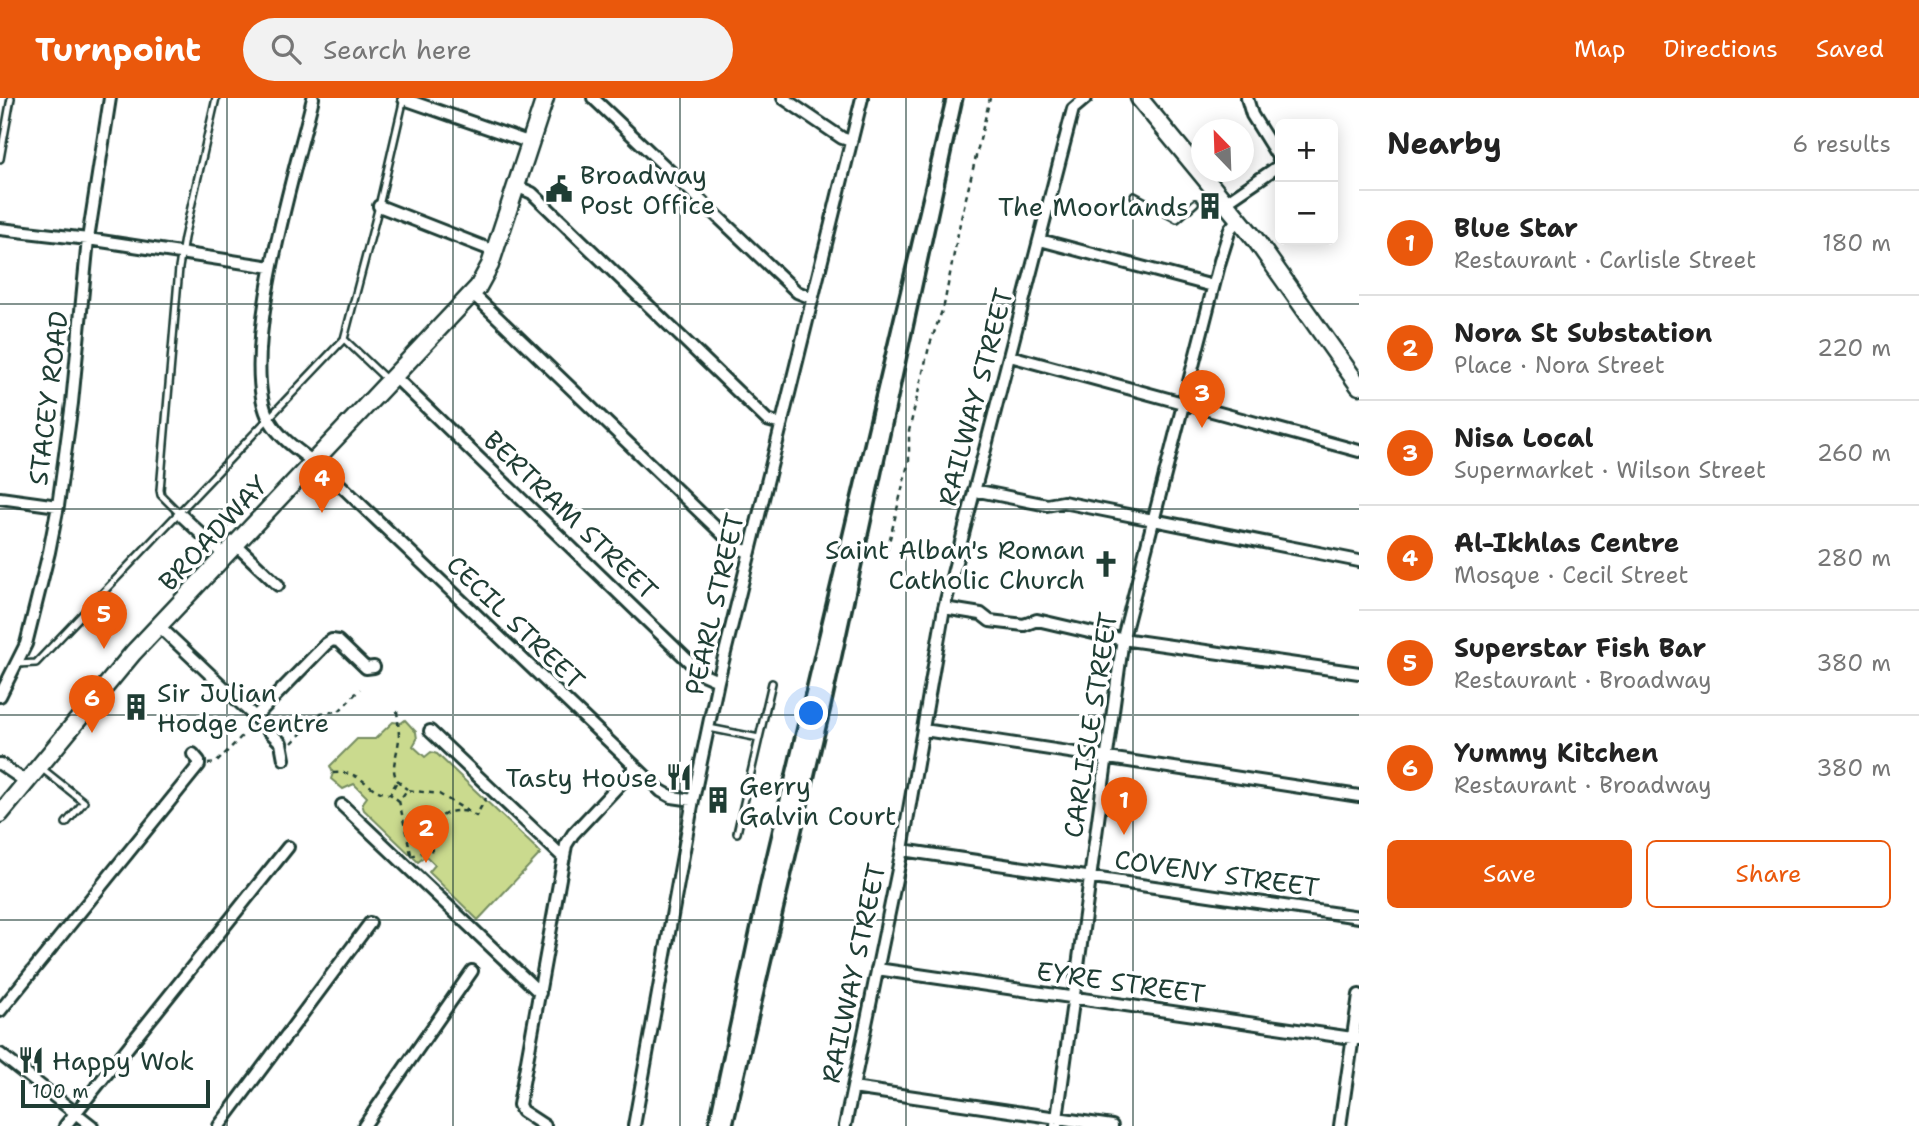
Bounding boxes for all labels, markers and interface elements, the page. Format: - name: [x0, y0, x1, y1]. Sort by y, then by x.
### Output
- search box: [243, 18, 733, 81]
- text: Turnpoint: [35, 27, 201, 72]
- icon: search: [267, 30, 305, 68]
- text: Search here: [323, 32, 472, 67]
- text: Map: [1574, 33, 1625, 65]
- text: Directions: [1663, 33, 1778, 65]
- text: Saved: [1816, 33, 1884, 65]
- north arrow: [1191, 119, 1254, 182]
- map controls: [1275, 119, 1338, 245]
- button: +: [1275, 119, 1338, 182]
- text: Nearby: [1387, 123, 1502, 164]
- text: 6 results: [1792, 129, 1891, 159]
- place label: Broadway Post Office: [580, 157, 716, 222]
- public building icon: Broadway Post Office: [544, 174, 574, 204]
- button: −: [1275, 182, 1338, 245]
- place label: The Moorlands: [998, 189, 1189, 224]
- building icon: The Moorlands: [1195, 191, 1225, 221]
- text: Blue Star: [1454, 210, 1578, 245]
- text: 1: [1405, 228, 1415, 258]
- text: 180 m: [1822, 228, 1891, 258]
- text: Restaurant · Carlisle Street: [1454, 245, 1756, 275]
- street label: RAILWAY STREET: [929, 284, 1021, 510]
- street label: STACEY ROAD: [20, 309, 76, 487]
- text: Nora St Substation: [1454, 315, 1712, 350]
- text: 2: [1402, 333, 1418, 363]
- text: 220 m: [1817, 333, 1891, 363]
- text: Place · Nora Street: [1454, 350, 1665, 380]
- pin: 3: [1179, 370, 1225, 428]
- text: Nisa Local: [1454, 420, 1594, 455]
- street label: BERTRAM STREET: [476, 423, 666, 607]
- text: 3: [1402, 438, 1418, 468]
- text: 260 m: [1817, 438, 1891, 468]
- pin: 4: [299, 455, 345, 513]
- text: Supermarket · Wilson Street: [1454, 455, 1766, 485]
- street label: BROADWAY: [150, 467, 276, 598]
- street label: PEARL STREET: [676, 510, 752, 698]
- text: Al-Ikhlas Centre: [1454, 525, 1679, 560]
- place label: Saint Alban's Roman Catholic Church: [825, 532, 1085, 597]
- text: 4: [1402, 543, 1418, 573]
- text: 280 m: [1816, 543, 1891, 573]
- street label: CECIL STREET: [439, 547, 593, 697]
- church icon: Saint Alban's Roman Catholic Church: [1091, 549, 1121, 579]
- text: Mosque · Cecil Street: [1454, 560, 1688, 590]
- pin: 5: [81, 591, 127, 649]
- street label: CARLISLE STREET: [1055, 610, 1125, 840]
- text: Superstar Fish Bar: [1454, 630, 1706, 665]
- text: 5: [1403, 648, 1417, 678]
- text: 380 m: [1816, 648, 1891, 678]
- text: Restaurant · Broadway: [1454, 665, 1712, 695]
- pin: 6: [69, 675, 115, 733]
- place label: Sir Julian Hodge Centre: [157, 675, 329, 740]
- building icon: Sir Julian Hodge Centre: [121, 692, 151, 722]
- your location: [794, 696, 828, 730]
- text: Yummy Kitchen: [1454, 735, 1658, 770]
- text: 6: [1402, 753, 1418, 783]
- text: 380 m: [1816, 753, 1891, 783]
- place label: Tasty House: [505, 760, 658, 795]
- restaurant icon: Tasty House: [664, 762, 694, 792]
- place label: Gerry Galvin Court: [739, 768, 896, 833]
- text: Restaurant · Broadway: [1454, 770, 1712, 800]
- pin: 1: [1101, 777, 1147, 835]
- building icon: Gerry Galvin Court: [703, 785, 733, 815]
- pin: 2: [403, 805, 449, 863]
- button: Save: [1387, 840, 1632, 908]
- button: Share: [1646, 840, 1891, 908]
- street label: COVENY STREET: [1112, 841, 1322, 905]
- street label: RAILWAY STREET: [813, 860, 893, 1086]
- street label: EYRE STREET: [1034, 953, 1208, 1011]
- place label: Happy Wok: [52, 1043, 194, 1078]
- restaurant icon: Happy Wok: [16, 1045, 46, 1075]
- scale bar: [21, 1077, 210, 1109]
- text: 100 m: [32, 1079, 89, 1104]

